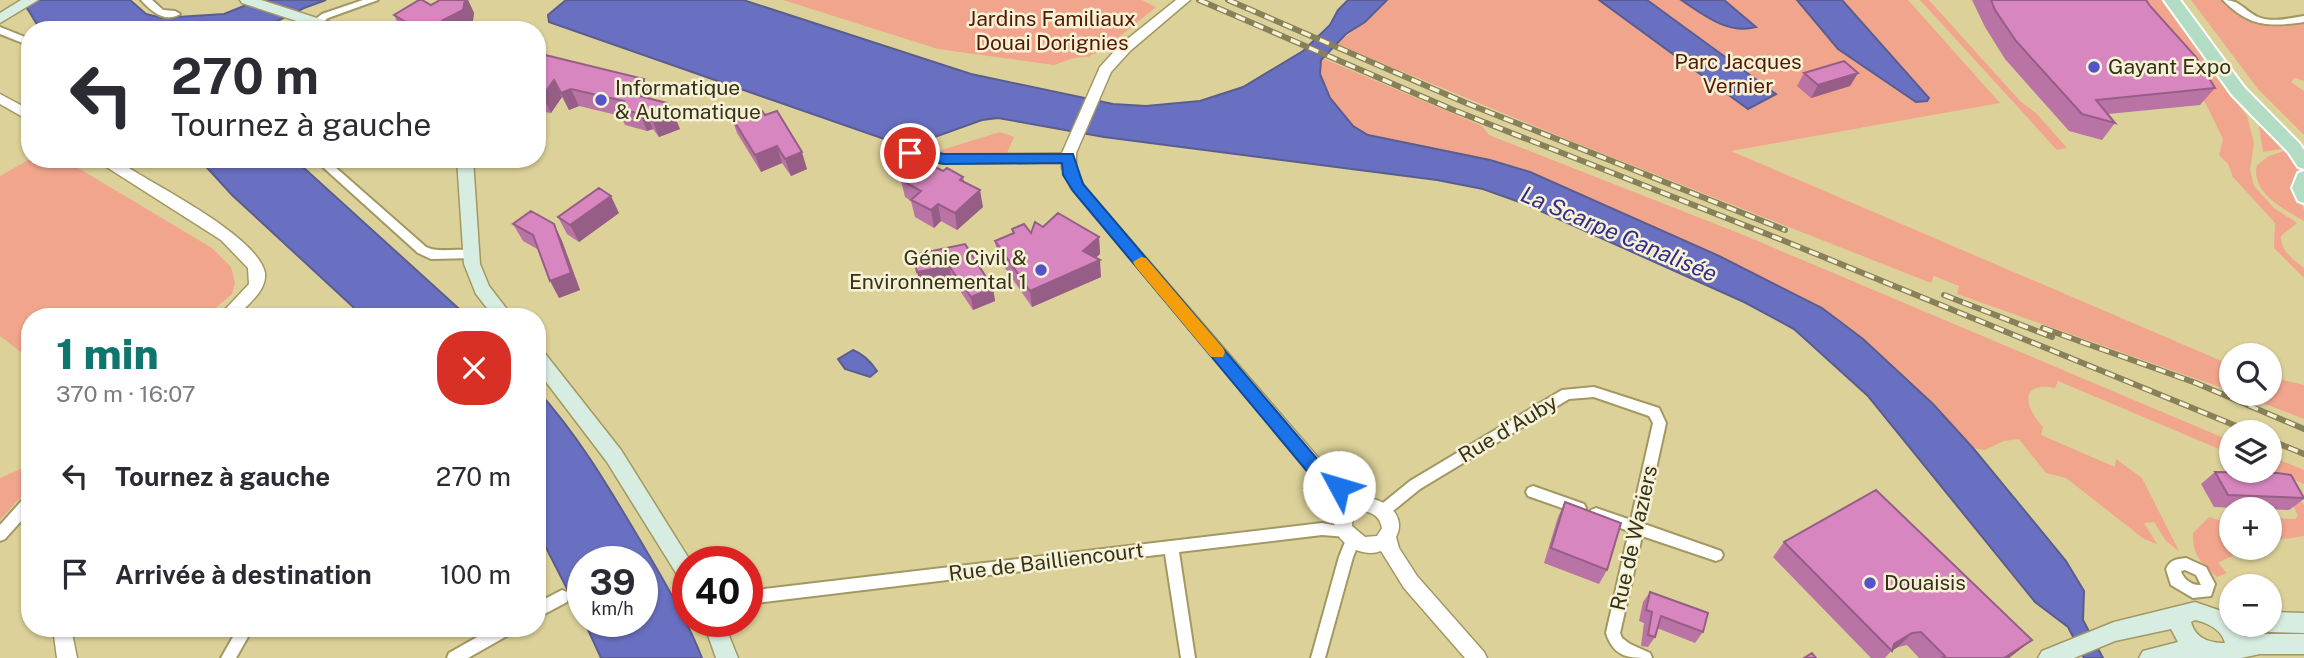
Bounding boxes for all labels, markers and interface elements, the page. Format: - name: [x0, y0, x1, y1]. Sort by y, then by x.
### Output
- park label: Jardins Familiaux Douai Dorignies: [968, 6, 1136, 55]
- text: 270 m: [171, 47, 319, 105]
- icon: left: [56, 49, 147, 140]
- park label: Parc Jacques Vernier: [1674, 49, 1802, 98]
- place label: Gayant Expo: [2108, 54, 2231, 79]
- marker: Gayant Expo: [2086, 59, 2102, 75]
- place label: Informatique & Automatique: [615, 75, 761, 124]
- marker: Informatique & Automatique: [593, 92, 609, 108]
- text: Tournez à gauche: [171, 106, 431, 143]
- pin: [880, 123, 940, 183]
- icon: arrive: [891, 134, 929, 172]
- water label: La Scarpe Canalisée: [1517, 180, 1721, 287]
- place label: Génie Civil & Environnemental 1: [849, 245, 1027, 294]
- marker: Génie Civil & Environnemental 1: [1033, 262, 1049, 278]
- text: 1 min: [56, 329, 159, 378]
- button: close: [437, 331, 511, 405]
- map controls: [2219, 343, 2282, 637]
- button: search: [2219, 343, 2282, 406]
- text: 370 m · 16:07: [56, 380, 196, 407]
- street label: Rue d'Auby: [1454, 389, 1562, 468]
- button: layers: [2219, 420, 2282, 483]
- position arrow: [1302, 450, 1376, 524]
- icon: left: [56, 457, 94, 495]
- text: Tournez à gauche: [115, 461, 330, 492]
- text: 270 m: [436, 461, 511, 492]
- street label: Rue de Waziers: [1605, 463, 1662, 613]
- button: +: [2219, 497, 2282, 560]
- street label: Rue de Bailliencourt: [947, 537, 1145, 586]
- speed limit sign: 40: [672, 546, 763, 637]
- icon: arrive: [56, 555, 94, 593]
- text: Arrivée à destination: [115, 559, 372, 590]
- text: 100 m: [440, 559, 511, 590]
- text: 39: [589, 562, 636, 603]
- place label: Douaisis: [1884, 570, 1966, 595]
- button: −: [2219, 574, 2282, 637]
- marker: Douaisis: [1862, 575, 1878, 591]
- text: km/h: [591, 598, 634, 619]

